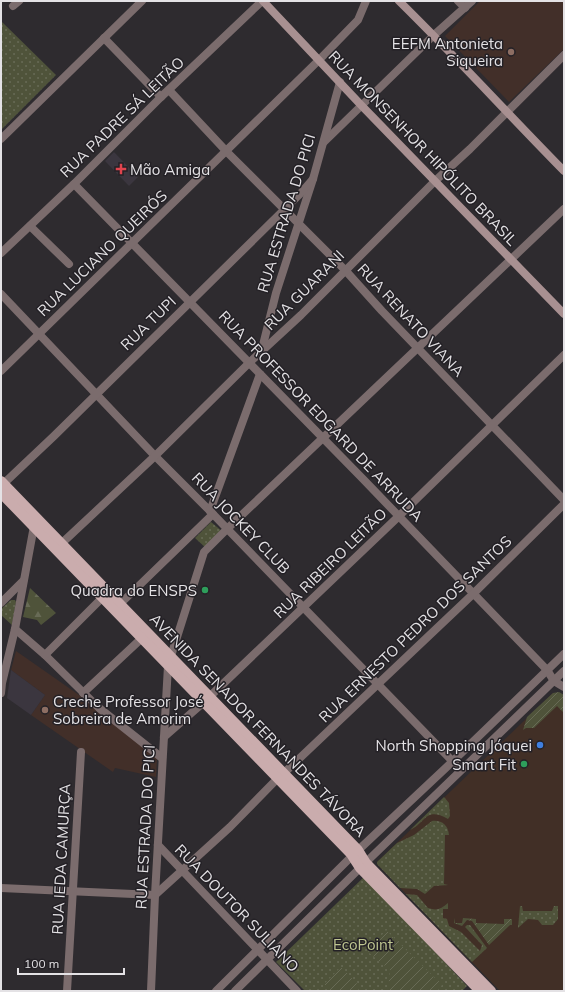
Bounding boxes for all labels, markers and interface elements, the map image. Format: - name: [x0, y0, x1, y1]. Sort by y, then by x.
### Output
- place label: EEFM Antonieta Siqueira: [392, 34, 503, 70]
- street label: RUA MONSENHOR HIPÓLITO BRASIL: [325, 46, 521, 250]
- marker: EEFM Antonieta Siqueira: [506, 47, 516, 57]
- street label: RUA PADRE SÁ LEITÃO: [56, 53, 188, 181]
- street label: RUA ESTRADA DO PICI: [253, 131, 319, 295]
- place label: Mão Amiga: [130, 160, 210, 179]
- marker: Mão Amiga: [115, 163, 127, 175]
- street label: RUA LUCIANO QUEIRÓS: [33, 186, 171, 320]
- street label: RUA GUARANI: [260, 246, 348, 334]
- street label: RUA RENATO VIANA: [354, 259, 468, 381]
- street label: RUA TUPI: [116, 292, 180, 354]
- street label: RUA PROFESSOR EDGARD DE ARRUDA: [215, 307, 427, 525]
- street label: RUA JOCKEY CLUB: [188, 468, 294, 578]
- street label: RUA RIBEIRO LEITÃO: [269, 504, 391, 622]
- street label: RUA ERNESTO PEDRO DOS SANTOS: [315, 532, 515, 726]
- place label: Quadra do ENSPS: [71, 581, 197, 600]
- marker: Quadra do ENSPS: [200, 585, 210, 595]
- street label: AVENIDA SENADOR FERNANDES TÁVORA: [146, 609, 370, 841]
- place label: Creche Professor José Sobreira de Amorim: [53, 692, 203, 728]
- marker: Creche Professor José Sobreira de Amorim: [40, 705, 50, 715]
- place label: North Shopping Jóquei: [376, 736, 532, 755]
- marker: North Shopping Jóquei: [535, 740, 545, 750]
- street label: RUA ESTRADA DO PICI: [131, 744, 159, 910]
- place label: Smart Fit: [452, 755, 516, 774]
- marker: Smart Fit: [519, 759, 529, 769]
- street label: RUA IEDA CAMURÇA: [48, 783, 74, 935]
- street label: RUA DOUTOR SULIANO: [171, 840, 303, 976]
- park label: EcoPoint: [333, 935, 393, 954]
- scale bar: [18, 950, 124, 976]
- text: 100 m: [24, 956, 59, 971]

